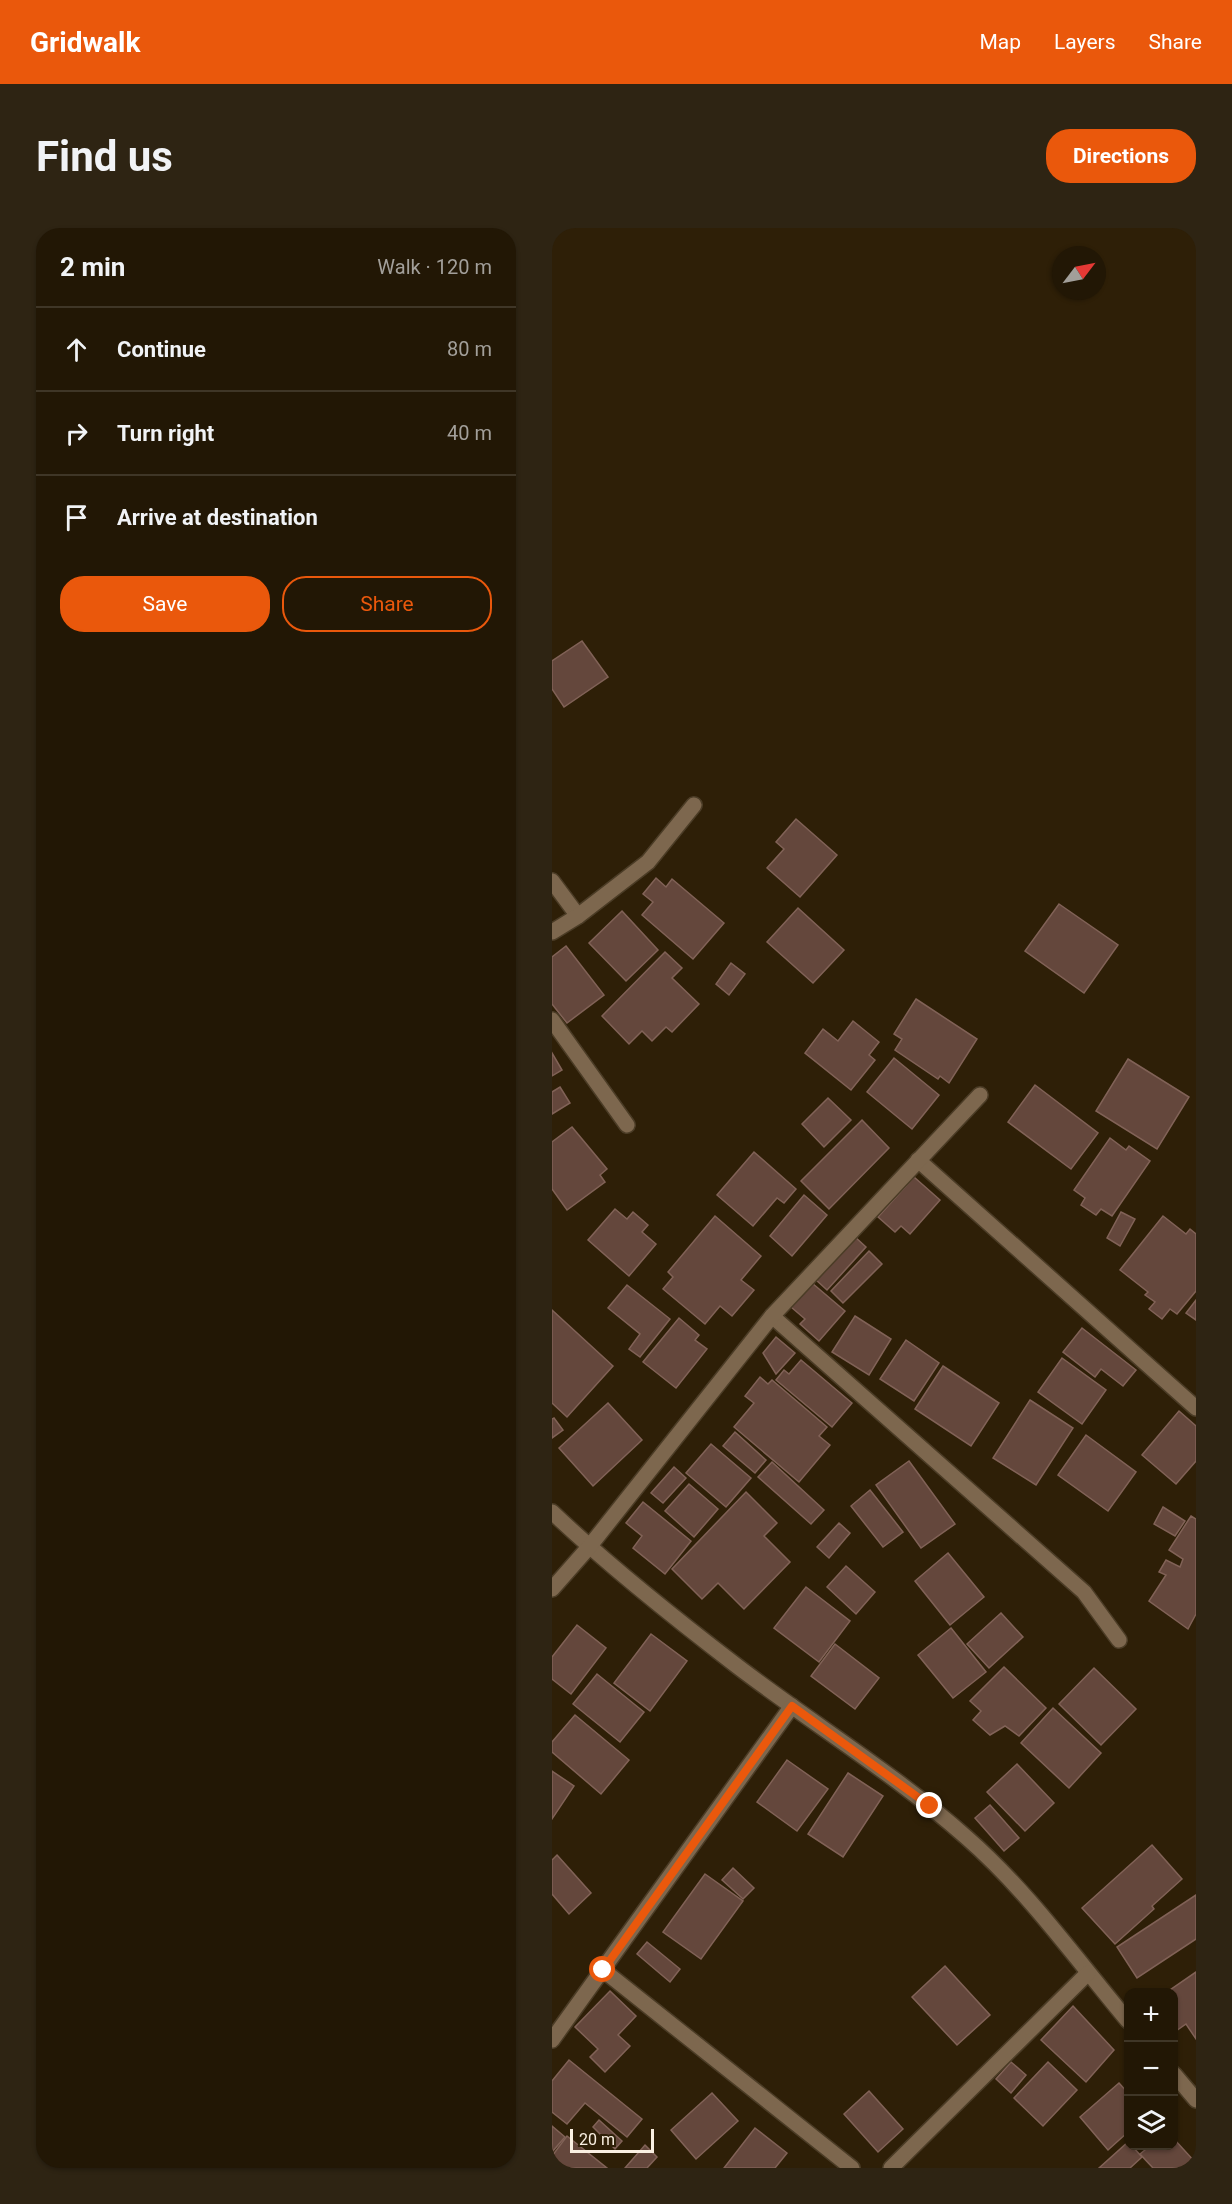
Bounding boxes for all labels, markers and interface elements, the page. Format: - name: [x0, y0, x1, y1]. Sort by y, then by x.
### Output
- text: Gridwalk: [30, 26, 140, 59]
- text: Map: [979, 30, 1021, 54]
- text: Layers: [1054, 30, 1115, 54]
- text: Share: [1148, 30, 1202, 54]
- button: Directions: [1046, 129, 1196, 183]
- text: Find us: [36, 132, 173, 181]
- north arrow: [1052, 246, 1106, 300]
- text: 2 min: [60, 252, 125, 282]
- text: Walk · 120 m: [377, 255, 492, 279]
- icon: ahead: [60, 333, 93, 366]
- text: Continue: [117, 337, 206, 362]
- text: 80 m: [447, 337, 492, 361]
- icon: right: [60, 417, 93, 450]
- text: Turn right: [117, 421, 214, 446]
- text: 40 m: [447, 421, 492, 445]
- icon: arrive: [60, 501, 93, 534]
- text: Arrive at destination: [117, 505, 318, 530]
- button: Save: [60, 576, 270, 632]
- button: Share: [282, 576, 492, 632]
- route end: [916, 1792, 942, 1818]
- route start: [589, 1956, 615, 1982]
- map controls: [1124, 1988, 1178, 2150]
- button: +: [1124, 1988, 1178, 2042]
- button: −: [1124, 2042, 1178, 2096]
- button: layers: [1124, 2096, 1178, 2150]
- scale bar: [570, 2126, 654, 2154]
- text: 20 m: [579, 2130, 615, 2149]

